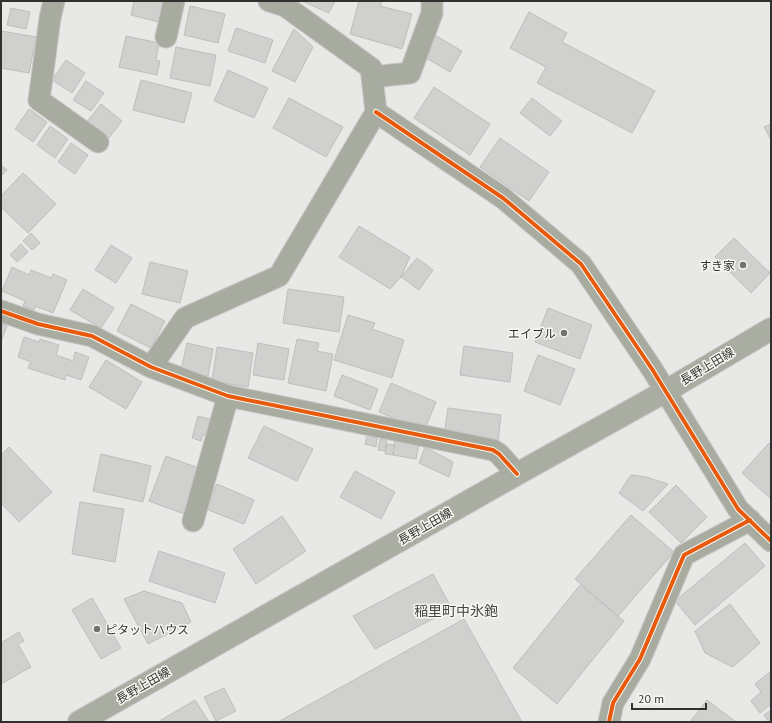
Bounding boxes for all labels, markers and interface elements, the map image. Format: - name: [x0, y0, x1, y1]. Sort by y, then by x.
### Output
- place label: すき家: [699, 258, 735, 273]
- marker: すき家: [738, 260, 748, 270]
- place label: エイブル: [508, 326, 556, 341]
- marker: エイブル: [559, 328, 569, 338]
- street label: 長野上田線: [677, 344, 737, 388]
- street label: 長野上田線: [395, 505, 455, 547]
- district label: 稲里町中氷鉋: [414, 602, 498, 620]
- place label: ピタットハウス: [105, 622, 189, 637]
- marker: ピタットハウス: [92, 624, 102, 634]
- street label: 長野上田線: [113, 664, 173, 706]
- scale bar: [632, 685, 706, 711]
- text: 20 m: [638, 691, 664, 706]

